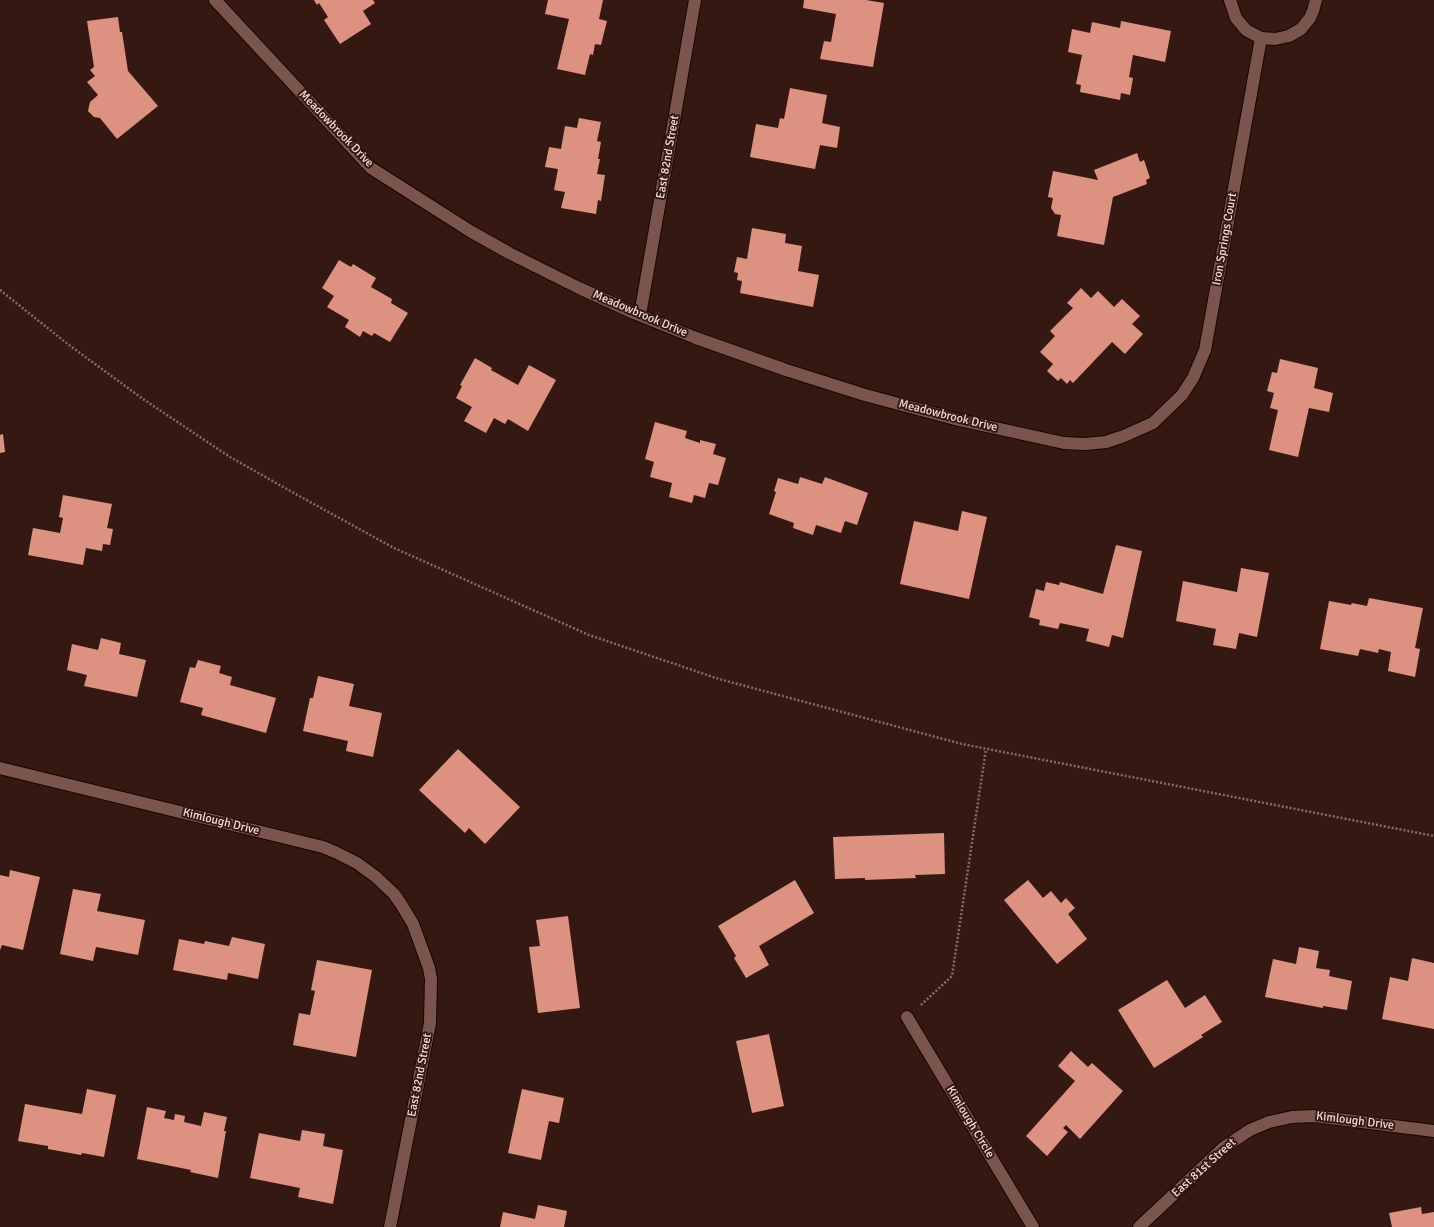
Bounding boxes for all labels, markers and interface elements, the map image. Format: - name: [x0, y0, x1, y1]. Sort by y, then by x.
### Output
- street label: Meadowbrook Drive: [296, 88, 376, 170]
- street label: East 82nd Street: [654, 114, 682, 200]
- street label: Iron Springs Court: [1210, 192, 1240, 286]
- street label: Meadowbrook Drive: [591, 288, 689, 340]
- street label: Meadowbrook Drive: [897, 397, 999, 435]
- street label: Kimlough Drive: [181, 806, 261, 838]
- street label: East 82nd Street: [405, 1032, 435, 1118]
- street label: Kimlough Circle: [943, 1083, 997, 1161]
- street label: Kimlough Drive: [1315, 1109, 1395, 1133]
- street label: East 81st Street: [1169, 1135, 1239, 1201]

